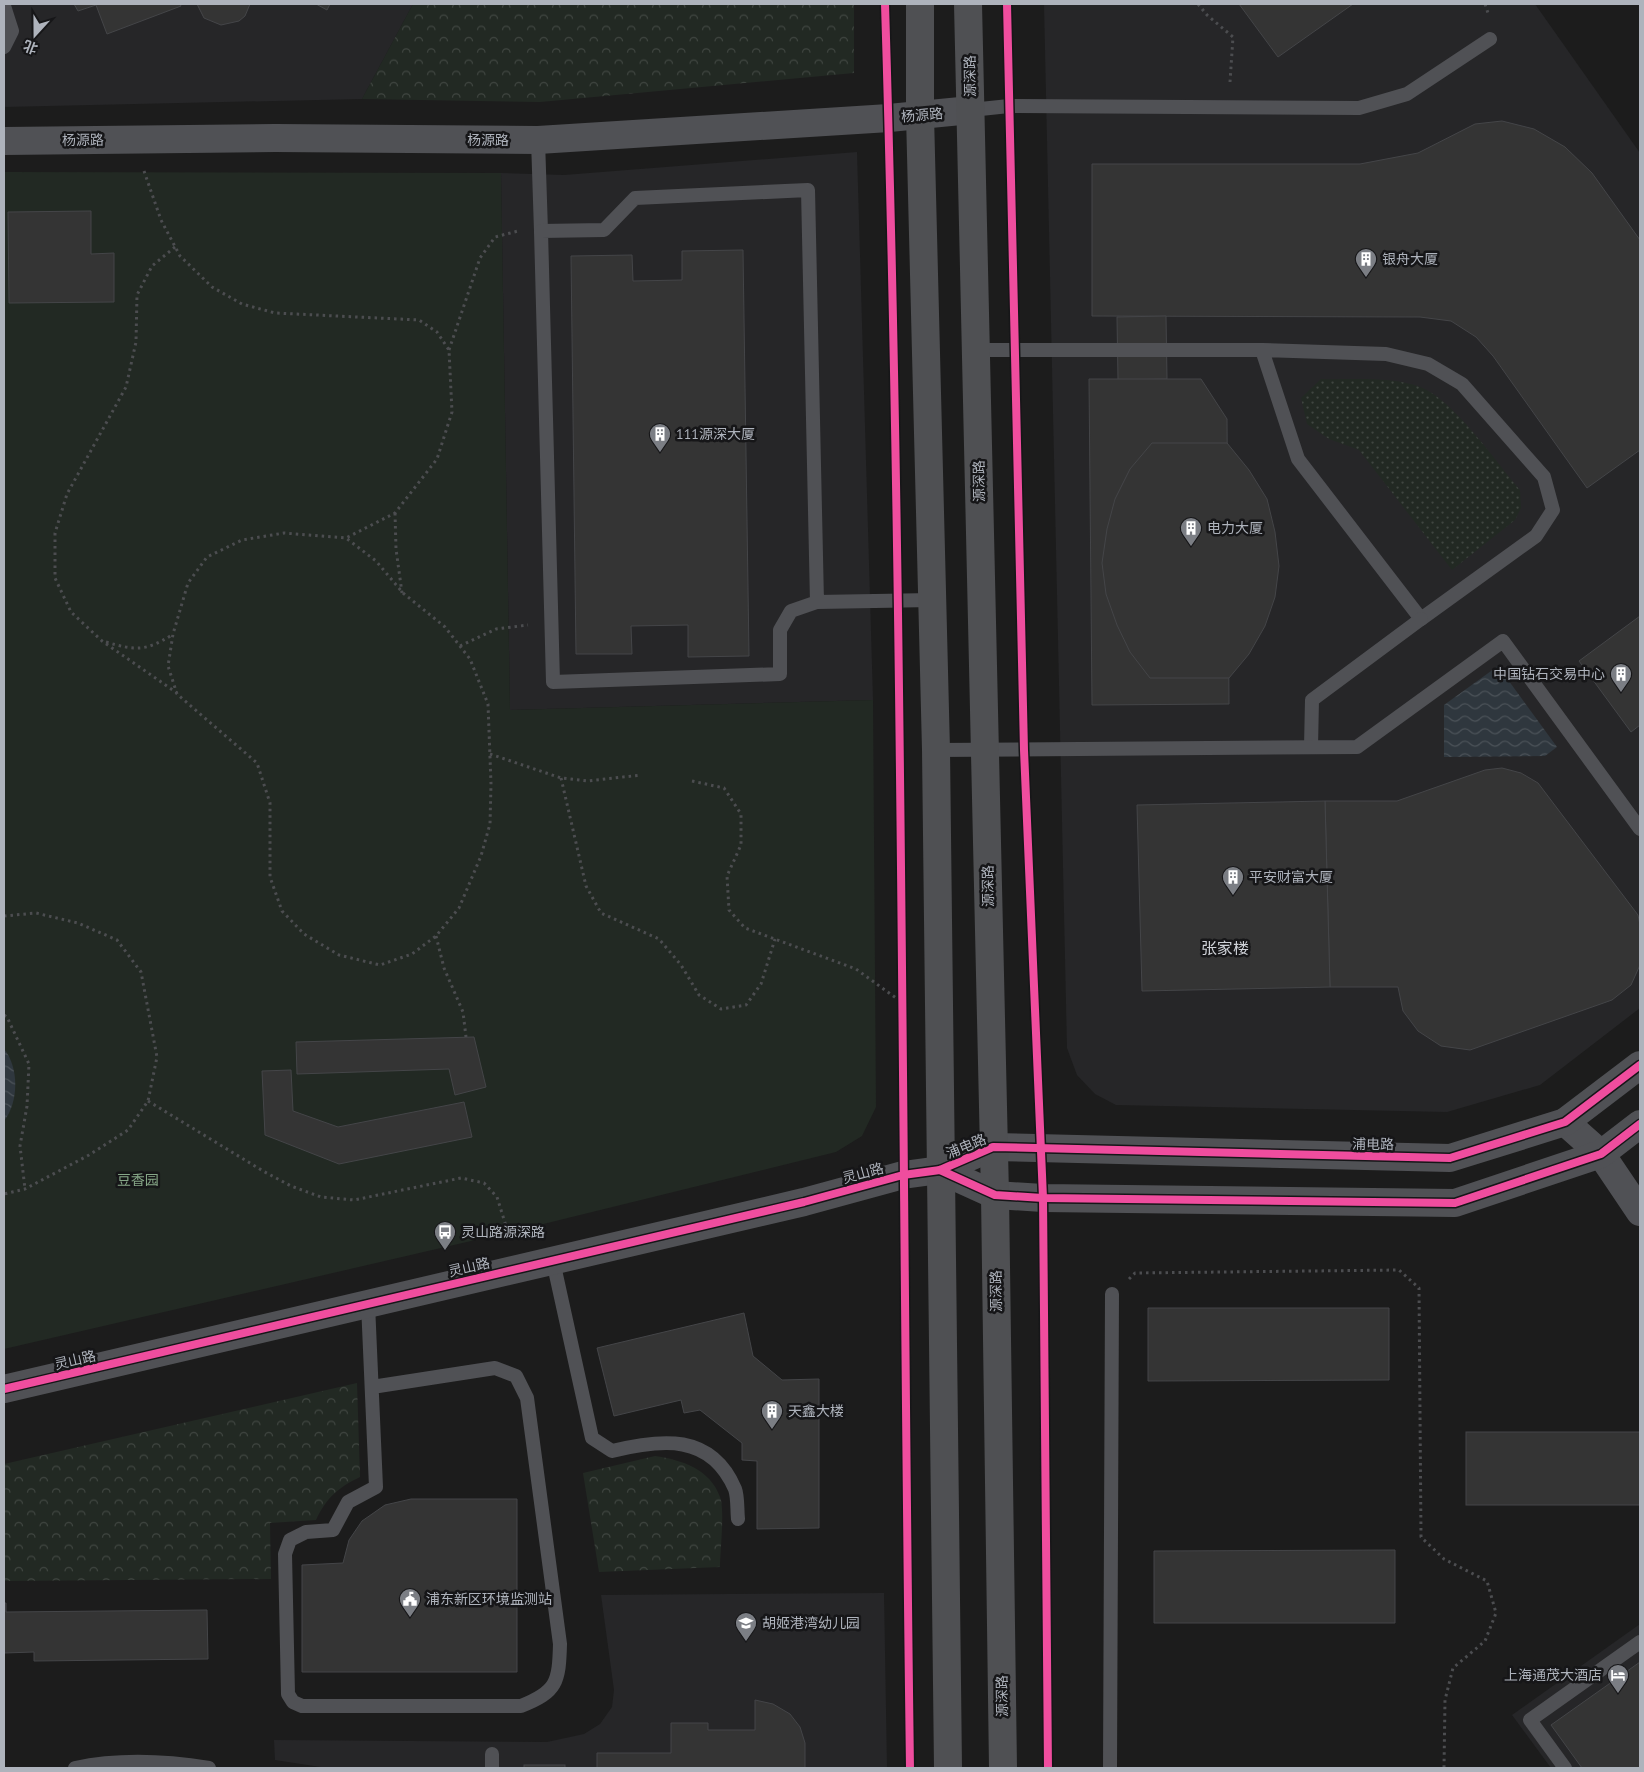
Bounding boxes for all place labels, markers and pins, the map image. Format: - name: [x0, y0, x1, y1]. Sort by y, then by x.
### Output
- building icon: 银舟大厦: [1354, 247, 1378, 278]
- place label: 银舟大厦: [1382, 250, 1438, 268]
- building icon: 111源深大厦: [648, 422, 672, 453]
- place label: 111源深大厦: [676, 425, 755, 443]
- building icon: 电力大厦: [1179, 516, 1203, 547]
- place label: 电力大厦: [1207, 519, 1263, 537]
- building icon: 中国钻石交易中心: [1609, 662, 1633, 693]
- place label: 中国钻石交易中心: [1493, 665, 1605, 683]
- building icon: 平安财富大厦: [1221, 865, 1245, 896]
- place label: 平安财富大厦: [1249, 868, 1333, 886]
- bus stop icon: 灵山路源深路: [433, 1220, 457, 1251]
- place label: 灵山路源深路: [461, 1223, 545, 1241]
- building icon: 天鑫大楼: [760, 1399, 784, 1430]
- place label: 天鑫大楼: [788, 1402, 844, 1420]
- public building icon: 浦东新区环境监测站: [398, 1587, 422, 1618]
- place label: 浦东新区环境监测站: [426, 1590, 552, 1608]
- school or university icon: 胡姬港湾幼儿园: [734, 1611, 758, 1642]
- place label: 胡姬港湾幼儿园: [762, 1614, 860, 1632]
- hotel icon: 上海通茂大酒店: [1606, 1663, 1630, 1694]
- place label: 上海通茂大酒店: [1504, 1666, 1602, 1684]

